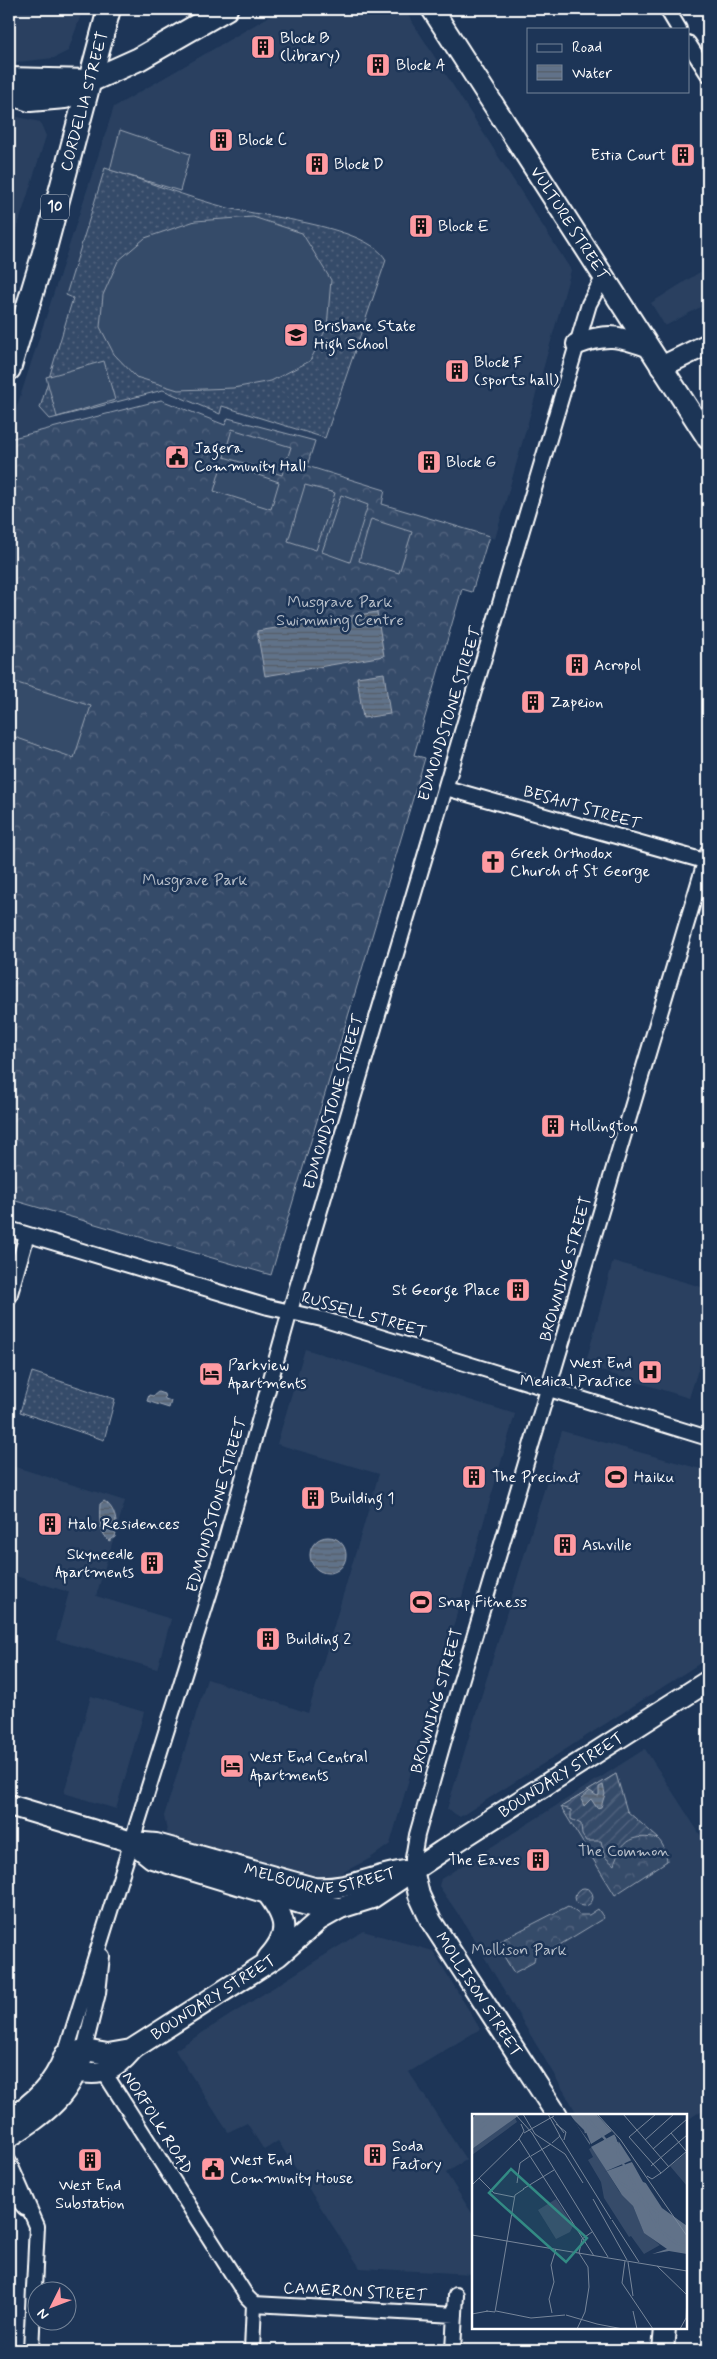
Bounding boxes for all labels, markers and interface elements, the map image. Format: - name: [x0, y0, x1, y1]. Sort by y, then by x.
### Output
- place label: Block B (library): [280, 28, 340, 67]
- legend: [527, 28, 690, 92]
- street label: CORDELIA STREET: [56, 29, 113, 174]
- building icon: Block B (library): [250, 34, 276, 60]
- text: Road: [572, 38, 602, 58]
- building icon: Block A: [365, 52, 391, 78]
- place label: Block A: [396, 55, 446, 76]
- text: Water: [572, 64, 612, 84]
- building icon: Block C: [208, 127, 234, 153]
- place label: Block C: [238, 130, 287, 151]
- building icon: Estia Court: [670, 142, 696, 168]
- place label: Estia Court: [590, 145, 666, 166]
- building icon: Block D: [304, 151, 330, 177]
- place label: Block D: [334, 154, 384, 175]
- street label: VULTURE STREET: [525, 163, 615, 285]
- road number: 10: [41, 194, 69, 220]
- building icon: Block E: [408, 213, 434, 239]
- place label: Block E: [438, 216, 489, 237]
- place label: Brisbane State High School: [314, 316, 416, 356]
- school or university icon: Brisbane State High School: [283, 322, 309, 348]
- place label: Block F (sports hall): [474, 352, 559, 391]
- building icon: Block F (sports hall): [444, 358, 470, 384]
- place label: Jagera Community Hall: [194, 438, 306, 477]
- public building icon: Jagera Community Hall: [164, 444, 190, 470]
- building icon: Block G: [416, 449, 442, 475]
- place label: Block G: [446, 452, 497, 473]
- park label: Musgrave Park Swimming Centre: [276, 592, 404, 632]
- street label: EDMONDSTONE STREET: [413, 623, 487, 804]
- building icon: Acropol: [564, 652, 590, 678]
- place label: Acropol: [594, 655, 641, 676]
- building icon: Zapeion: [520, 689, 546, 715]
- place label: Zapeion: [550, 692, 603, 713]
- street label: BESANT STREET: [521, 781, 644, 835]
- place label: Greek Orthodox Church of St George: [510, 843, 650, 883]
- church icon: Greek Orthodox Church of St George: [480, 849, 506, 875]
- park label: Musgrave Park: [142, 870, 248, 892]
- street label: EDMONDSTONE STREET: [299, 1011, 369, 1192]
- building icon: Hollington: [540, 1113, 566, 1139]
- place label: Hollington: [570, 1116, 638, 1138]
- street label: BROWNING STREET: [535, 1194, 597, 1344]
- building icon: St George Place: [505, 1277, 531, 1303]
- place label: St George Place: [392, 1280, 500, 1302]
- street label: RUSSELL STREET: [299, 1287, 429, 1343]
- place label: West End Medical Practice: [520, 1353, 632, 1392]
- place label: Parkview Apartments: [228, 1355, 307, 1395]
- hospital icon: West End Medical Practice: [637, 1359, 663, 1385]
- hotel icon: Parkview Apartments: [198, 1361, 224, 1387]
- street label: EDMONDSTONE STREET: [182, 1414, 252, 1595]
- building icon: The Precinct: [461, 1464, 487, 1490]
- sports icon: Haiku: [603, 1464, 629, 1490]
- place label: The Precinct: [492, 1467, 581, 1488]
- place label: Haiku: [634, 1467, 674, 1488]
- building icon: Building 1: [300, 1485, 326, 1511]
- place label: Building 1: [330, 1488, 395, 1510]
- building icon: Halo Residences: [37, 1511, 63, 1537]
- place label: Halo Residences: [68, 1514, 180, 1535]
- building icon: Ashville: [552, 1532, 578, 1558]
- place label: Ashville: [582, 1535, 632, 1556]
- place label: Skyneedle Apartments: [55, 1544, 134, 1584]
- building icon: Skyneedle Apartments: [139, 1550, 165, 1576]
- sports icon: Snap Fitness: [408, 1589, 434, 1615]
- place label: Snap Fitness: [438, 1592, 527, 1613]
- building icon: Building 2: [255, 1626, 281, 1652]
- street label: BROWNING STREET: [406, 1626, 468, 1776]
- place label: Building 2: [286, 1629, 351, 1651]
- street label: BOUNDARY STREET: [495, 1727, 627, 1823]
- place label: West End Central Apartments: [250, 1747, 368, 1787]
- hotel icon: West End Central Apartments: [219, 1753, 245, 1779]
- park label: The Common: [578, 1841, 670, 1862]
- building icon: The Eaves: [525, 1847, 551, 1873]
- place label: The Eaves: [448, 1850, 520, 1871]
- street label: MELBOURNE STREET: [242, 1859, 398, 1899]
- street label: MOLLISON STREET: [431, 1928, 527, 2061]
- park label: Mollison Park: [471, 1940, 567, 1961]
- street label: BOUNDARY STREET: [147, 1950, 280, 2045]
- street label: NORFOLK ROAD: [117, 2068, 197, 2178]
- inset map: [472, 2114, 687, 2329]
- place label: Soda Factory: [392, 2136, 442, 2175]
- building icon: Soda Factory: [362, 2142, 388, 2168]
- building icon: West End Substation: [77, 2147, 103, 2173]
- place label: West End Community House: [230, 2150, 354, 2189]
- public building icon: West End Community House: [200, 2156, 226, 2182]
- place label: West End Substation: [55, 2175, 125, 2214]
- street label: CAMERON STREET: [283, 2278, 428, 2306]
- north arrow: [28, 2282, 78, 2332]
- text: N: [33, 2305, 53, 2324]

